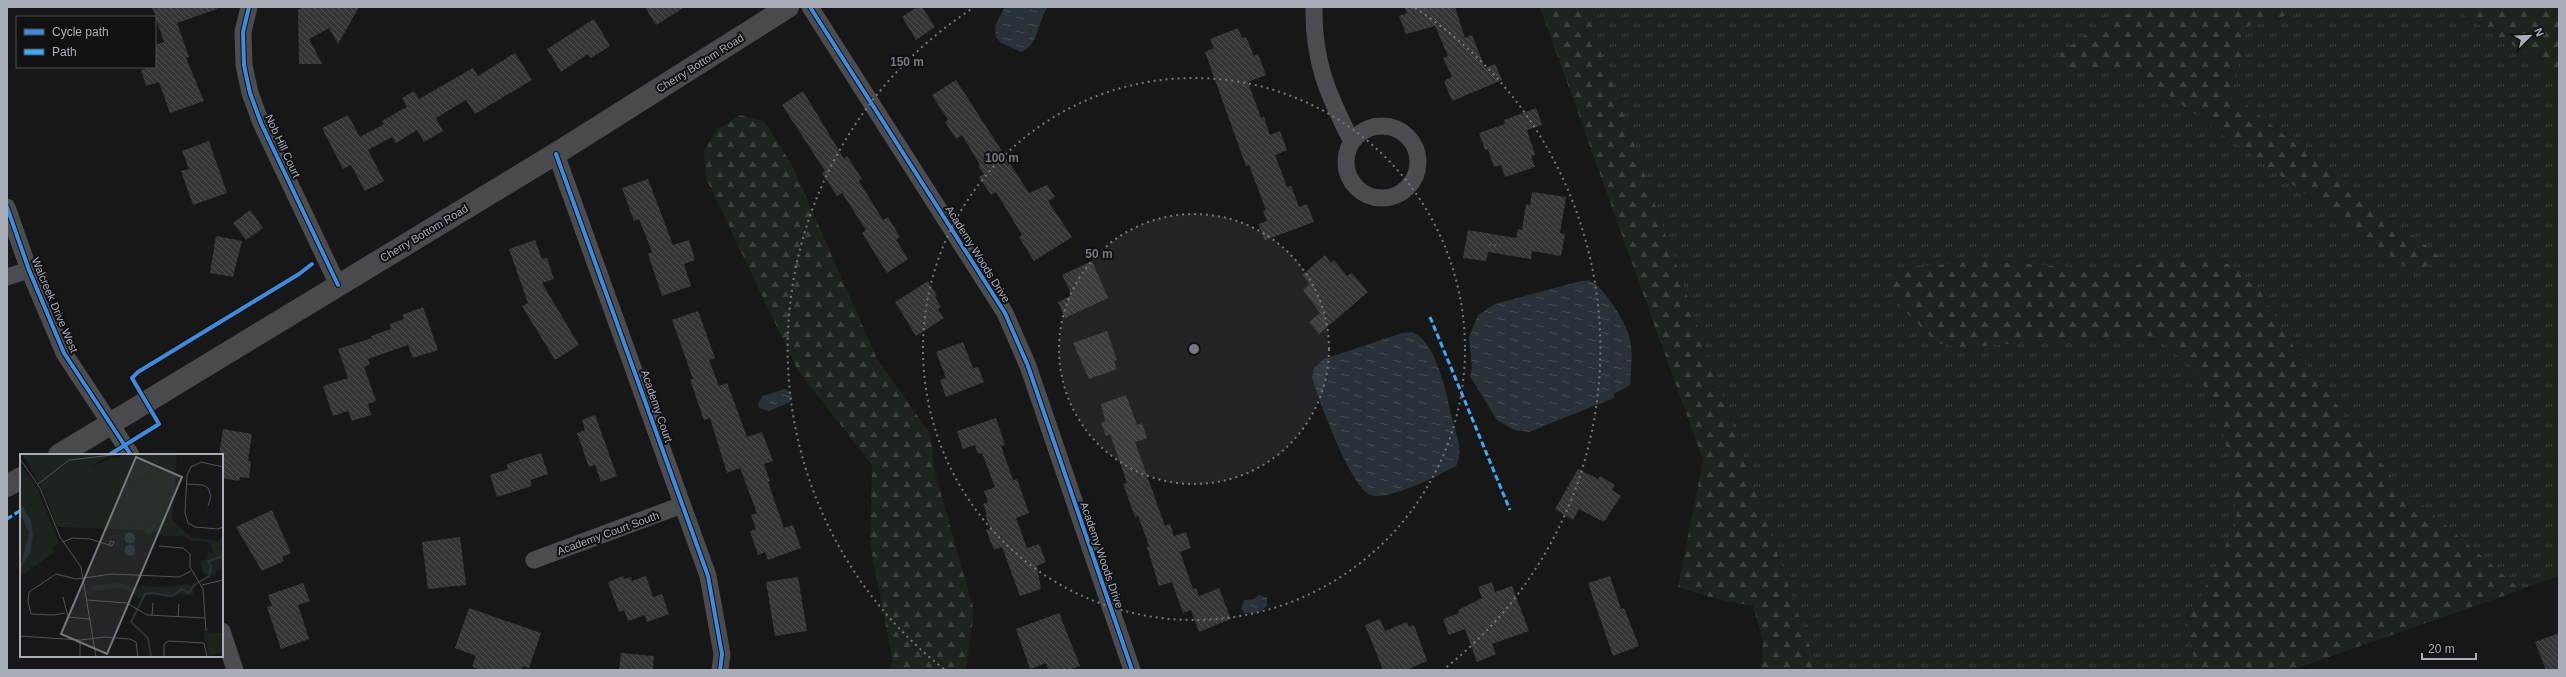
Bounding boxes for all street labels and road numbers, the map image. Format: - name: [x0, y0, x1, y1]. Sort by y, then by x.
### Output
- street label: Cherry Bottom Road: [654, 31, 746, 95]
- street label: Nob Hill Court: [263, 112, 303, 180]
- street label: Cherry Bottom Road: [378, 202, 470, 264]
- street label: Academy Woods Drive: [943, 203, 1013, 305]
- street label: Walcreek Drive West: [30, 256, 80, 354]
- street label: Academy Court: [639, 368, 675, 444]
- street label: Academy Woods Drive: [1078, 500, 1126, 610]
- street label: Academy Court South: [555, 509, 661, 557]

